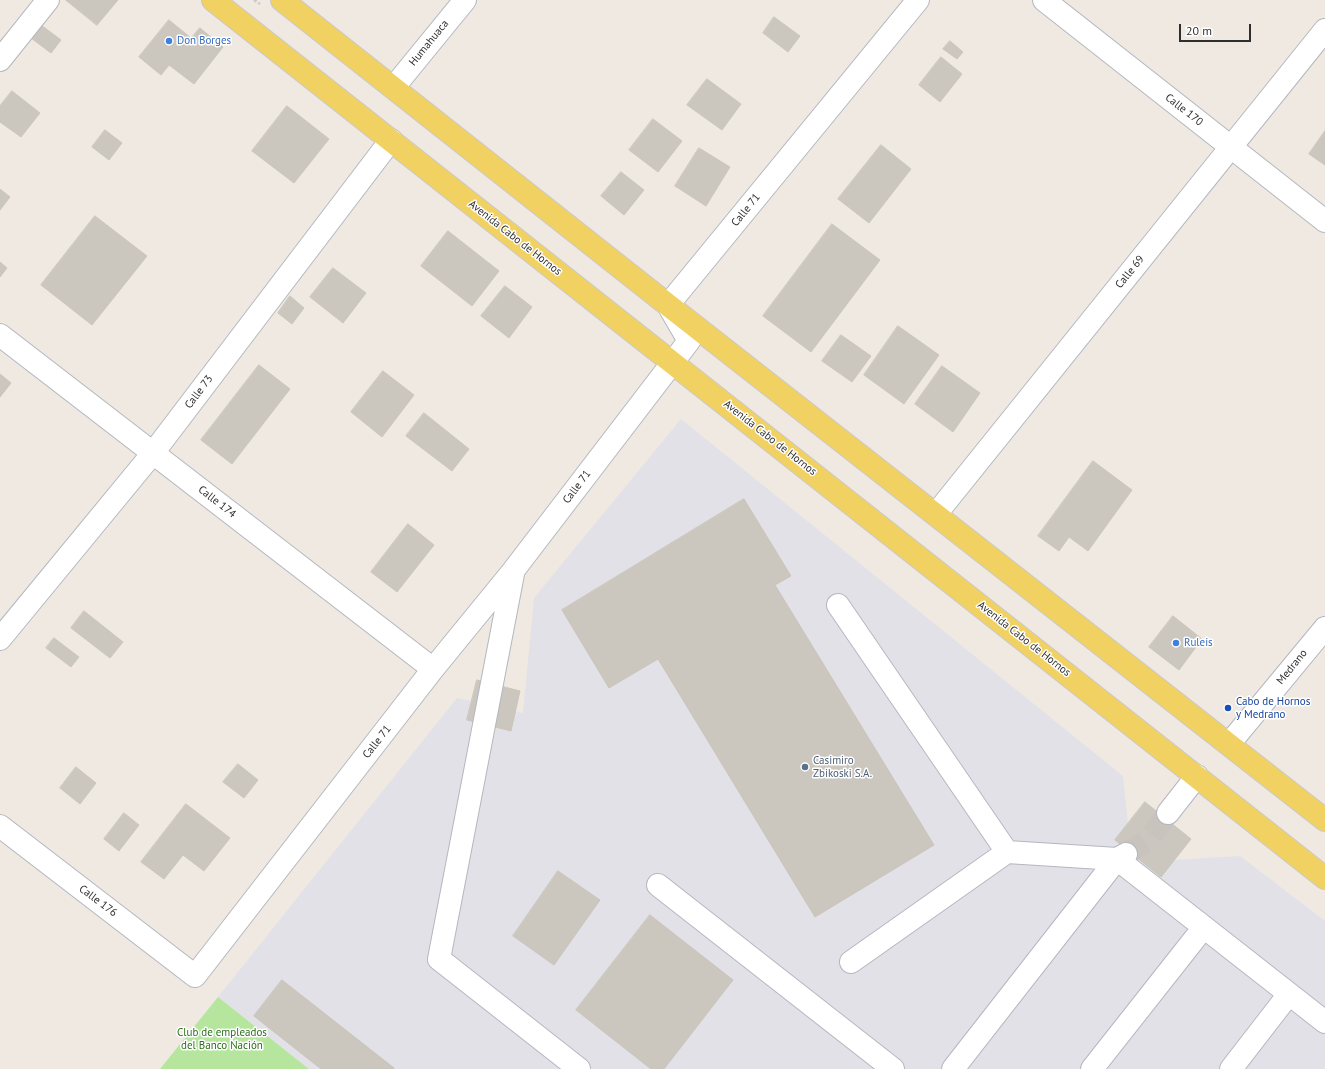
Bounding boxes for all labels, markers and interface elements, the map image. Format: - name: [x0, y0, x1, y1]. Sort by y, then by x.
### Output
- scale bar: [1181, 16, 1253, 42]
- street label: Humahuaca: [406, 17, 452, 69]
- text: 20 m: [1186, 23, 1212, 38]
- place label: Don Borges: [177, 34, 231, 48]
- marker: Don Borges: [164, 36, 174, 46]
- street label: Calle 170: [1162, 91, 1206, 129]
- street label: Calle 71: [729, 191, 763, 229]
- street label: Avenida Cabo de Hornos: [466, 198, 564, 278]
- street label: Calle 69: [1113, 253, 1147, 291]
- street label: Calle 73: [182, 373, 216, 411]
- street label: Avenida Cabo de Hornos: [721, 398, 819, 478]
- street label: Calle 71: [560, 468, 594, 506]
- street label: Calle 174: [195, 483, 239, 521]
- street label: Avenida Cabo de Hornos: [975, 599, 1073, 679]
- place label: Ruleis: [1184, 636, 1213, 650]
- marker: Ruleis: [1171, 638, 1181, 648]
- street label: Medrano: [1274, 647, 1310, 687]
- place label: Cabo de Hornos y Medrano: [1236, 695, 1310, 721]
- marker: Cabo de Hornos y Medrano: [1223, 703, 1233, 713]
- street label: Calle 71: [360, 723, 394, 761]
- place label: Casimiro Zbikoski S.A.: [813, 754, 872, 780]
- marker: Casimiro Zbikoski S.A.: [800, 762, 810, 772]
- street label: Calle 176: [76, 882, 120, 920]
- park label: Club de empleados del Banco Nación: [177, 1026, 267, 1052]

